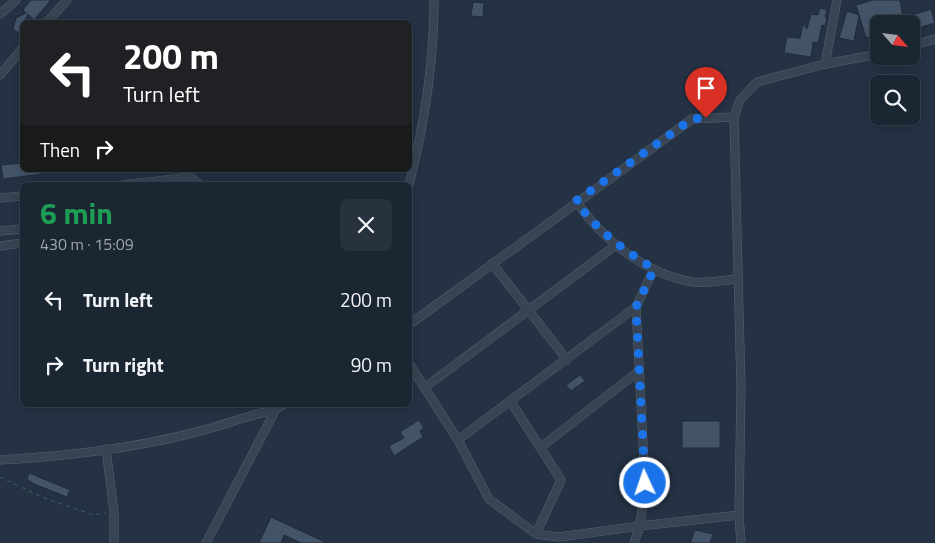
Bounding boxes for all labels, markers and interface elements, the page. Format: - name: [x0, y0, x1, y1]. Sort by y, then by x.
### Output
- north arrow: [870, 15, 920, 65]
- map controls: [870, 15, 920, 125]
- text: 200 m: [123, 29, 219, 83]
- icon: left: [40, 40, 105, 105]
- pin: [685, 67, 727, 118]
- icon: arrive: [692, 74, 720, 102]
- button: search: [870, 75, 920, 125]
- text: Turn left: [123, 77, 200, 111]
- text: Then: [40, 135, 80, 164]
- icon: right: [90, 135, 118, 163]
- text: 6 min: [40, 190, 113, 236]
- button: close: [340, 199, 392, 251]
- text: 430 m · 15:09: [40, 232, 134, 256]
- text: Turn left: [83, 285, 153, 314]
- text: 200 m: [340, 285, 392, 314]
- icon: left: [40, 286, 68, 314]
- text: Turn right: [83, 350, 164, 379]
- text: 90 m: [351, 350, 392, 379]
- icon: right: [40, 351, 68, 379]
- position arrow: [618, 456, 670, 508]

